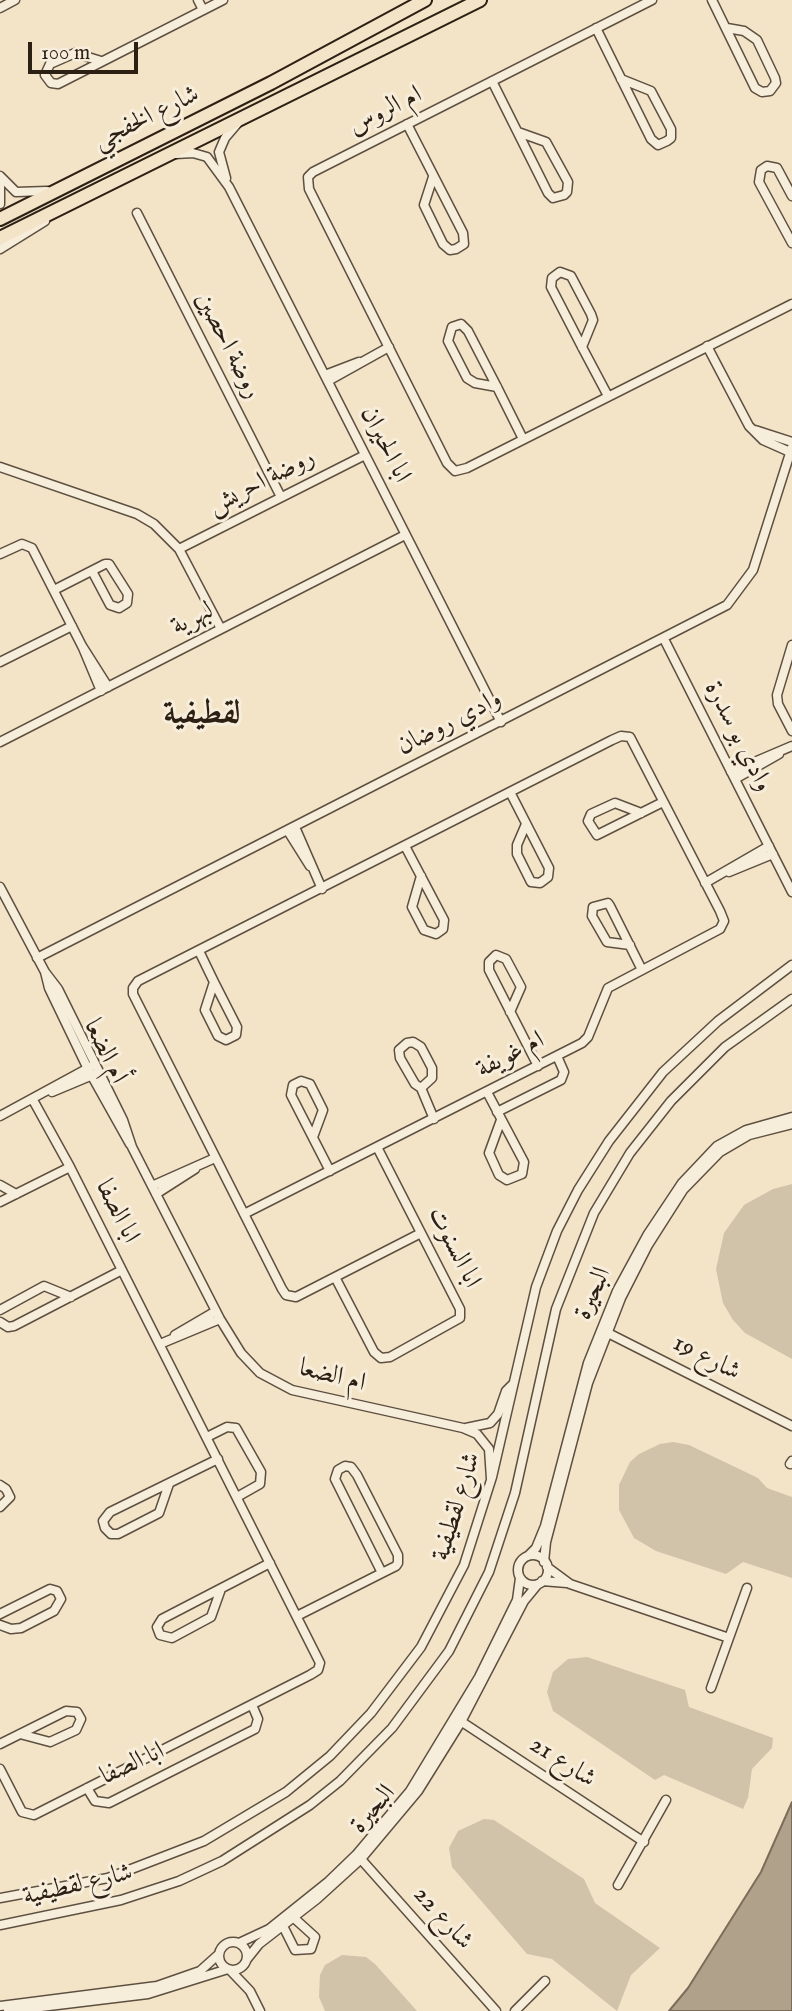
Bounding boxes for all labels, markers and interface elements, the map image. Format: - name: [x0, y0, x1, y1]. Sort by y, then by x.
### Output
- scale bar: [32, 28, 142, 72]
- text: 100 m: [41, 40, 90, 67]
- street label: شارع الخفجي: [89, 80, 205, 158]
- street label: ام الروس: [344, 80, 428, 144]
- street label: روضة احصين: [187, 287, 267, 405]
- street label: ابا الحيران: [352, 402, 416, 488]
- street label: روضة احريش: [203, 443, 321, 523]
- street label: لبهرية: [167, 596, 219, 644]
- street label: وادي بو سدرة: [696, 677, 778, 797]
- street label: وادي روضان: [393, 684, 507, 764]
- district label: لقطيفية: [163, 696, 241, 736]
- street label: أم الضعا: [75, 1015, 133, 1089]
- street label: ام غويفة: [472, 1026, 550, 1086]
- street label: ابا الصفا: [87, 1175, 145, 1249]
- street label: ابا السنوت: [419, 1202, 487, 1294]
- street label: البحيرة: [569, 1263, 619, 1325]
- street label: شارع 19: [667, 1329, 745, 1389]
- street label: ام الضعا: [295, 1354, 369, 1400]
- street label: شارع لقطيفية: [427, 1449, 489, 1565]
- street label: شارع 21: [523, 1730, 601, 1796]
- street label: ابا الصفا: [96, 1737, 170, 1793]
- street label: البحيرة: [345, 1779, 403, 1841]
- street label: شارع لقطيفية: [20, 1858, 136, 1914]
- street label: شارع 22: [405, 1881, 479, 1957]

